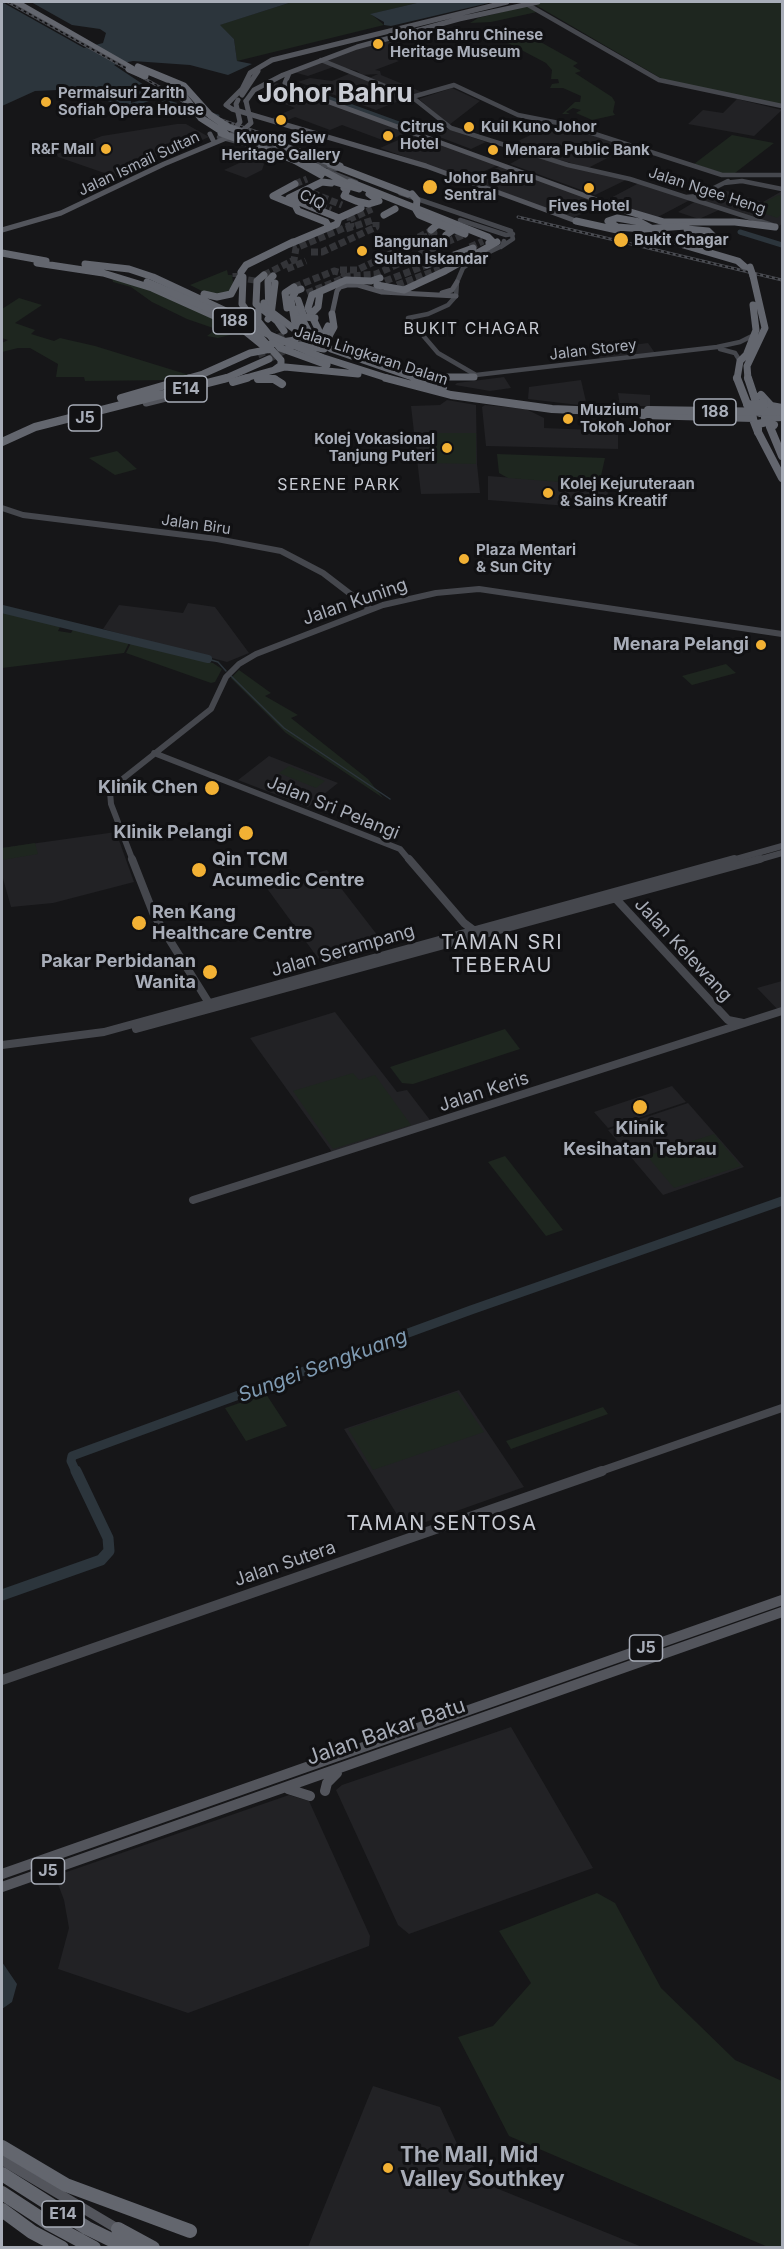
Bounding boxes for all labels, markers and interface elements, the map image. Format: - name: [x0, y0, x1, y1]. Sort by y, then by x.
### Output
- place label: Johor Bahru Chinese Heritage Museum: [390, 26, 543, 61]
- marker: Johor Bahru Chinese Heritage Museum: [371, 37, 385, 51]
- district label: Johor Bahru: [257, 78, 413, 110]
- place label: Permaisuri Zarith Sofiah Opera House: [58, 84, 204, 119]
- marker: Permaisuri Zarith Sofiah Opera House: [39, 95, 53, 109]
- marker: Kwong Siew Heritage Gallery: [274, 113, 288, 127]
- place label: Citrus Hotel: [400, 118, 445, 153]
- place label: Kuil Kuno Johor: [481, 118, 597, 136]
- marker: Kuil Kuno Johor: [462, 120, 476, 134]
- street label: Jalan Ismail Sultan: [76, 128, 202, 200]
- place label: Kwong Siew Heritage Gallery: [221, 129, 341, 164]
- marker: Citrus Hotel: [381, 129, 395, 143]
- place label: R&F Mall: [31, 140, 94, 158]
- place label: Menara Public Bank: [505, 141, 650, 159]
- marker: R&F Mall: [99, 142, 113, 156]
- marker: Menara Public Bank: [486, 143, 500, 157]
- street label: Jalan Ngee Heng: [646, 164, 768, 218]
- place label: Johor Bahru Sentral: [444, 169, 534, 204]
- marker: Johor Bahru Sentral: [421, 178, 439, 196]
- marker: Fives Hotel: [582, 181, 596, 195]
- street label: CIQ: [296, 186, 328, 214]
- place label: Fives Hotel: [548, 197, 630, 215]
- marker: Bukit Chagar: [612, 231, 630, 249]
- place label: Bukit Chagar: [634, 231, 729, 249]
- place label: Bangunan Sultan Iskandar: [374, 233, 488, 268]
- marker: Bangunan Sultan Iskandar: [355, 244, 369, 258]
- road number: 188: [213, 308, 255, 334]
- district label: BUKIT CHAGAR: [403, 319, 541, 339]
- street label: Jalan Lingkaran Dalam: [292, 323, 450, 389]
- street label: Jalan Storey: [548, 336, 638, 364]
- road number: E14: [165, 376, 207, 402]
- road number: 188: [694, 399, 736, 425]
- place label: Muzium Tokoh Johor: [580, 401, 671, 436]
- road number: J5: [68, 405, 101, 431]
- marker: Muzium Tokoh Johor: [561, 412, 575, 426]
- place label: Kolej Vokasional Tanjung Puteri: [314, 430, 435, 465]
- marker: Kolej Vokasional Tanjung Puteri: [440, 441, 454, 455]
- district label: SERENE PARK: [277, 475, 401, 495]
- place label: Kolej Kejuruteraan & Sains Kreatif: [560, 475, 695, 510]
- marker: Kolej Kejuruteraan & Sains Kreatif: [541, 486, 555, 500]
- street label: Jalan Biru: [160, 511, 232, 539]
- place label: Plaza Mentari & Sun City: [476, 541, 576, 576]
- marker: Plaza Mentari & Sun City: [457, 552, 471, 566]
- street label: Jalan Kuning: [300, 574, 410, 630]
- place label: Menara Pelangi: [613, 634, 749, 656]
- marker: Menara Pelangi: [754, 638, 768, 652]
- street label: Jalan Sri Pelangi: [264, 772, 402, 844]
- place label: Klinik Chen: [98, 777, 198, 799]
- marker: Klinik Chen: [203, 779, 221, 797]
- place label: Klinik Pelangi: [113, 822, 232, 844]
- marker: Klinik Pelangi: [237, 824, 255, 842]
- place label: Qin TCM Acumedic Centre: [212, 849, 364, 892]
- marker: Qin TCM Acumedic Centre: [190, 861, 208, 879]
- street label: Jalan Kelewang: [630, 894, 736, 1006]
- place label: Ren Kang Healthcare Centre: [152, 902, 312, 944]
- marker: Ren Kang Healthcare Centre: [130, 914, 148, 932]
- street label: Jalan Serampang: [269, 920, 417, 982]
- district label: TAMAN SRI TEBERAU: [441, 931, 563, 978]
- place label: Pakar Perbidanan Wanita: [41, 951, 196, 994]
- marker: Pakar Perbidanan Wanita: [201, 963, 219, 981]
- street label: Jalan Keris: [436, 1067, 532, 1117]
- marker: Klinik Kesihatan Tebrau: [631, 1098, 649, 1116]
- place label: Klinik Kesihatan Tebrau: [563, 1118, 717, 1160]
- water label: Sungei Sengkuang: [235, 1324, 411, 1408]
- district label: TAMAN SENTOSA: [346, 1512, 538, 1536]
- street label: Jalan Sutera: [231, 1537, 339, 1591]
- road number: J5: [630, 1635, 662, 1661]
- street label: Jalan Bakar Batu: [303, 1693, 469, 1771]
- road number: J5: [32, 1858, 64, 1884]
- place label: The Mall, Mid Valley Southkey: [400, 2143, 565, 2193]
- marker: The Mall, Mid Valley Southkey: [381, 2161, 395, 2175]
- road number: E14: [42, 2201, 84, 2227]

